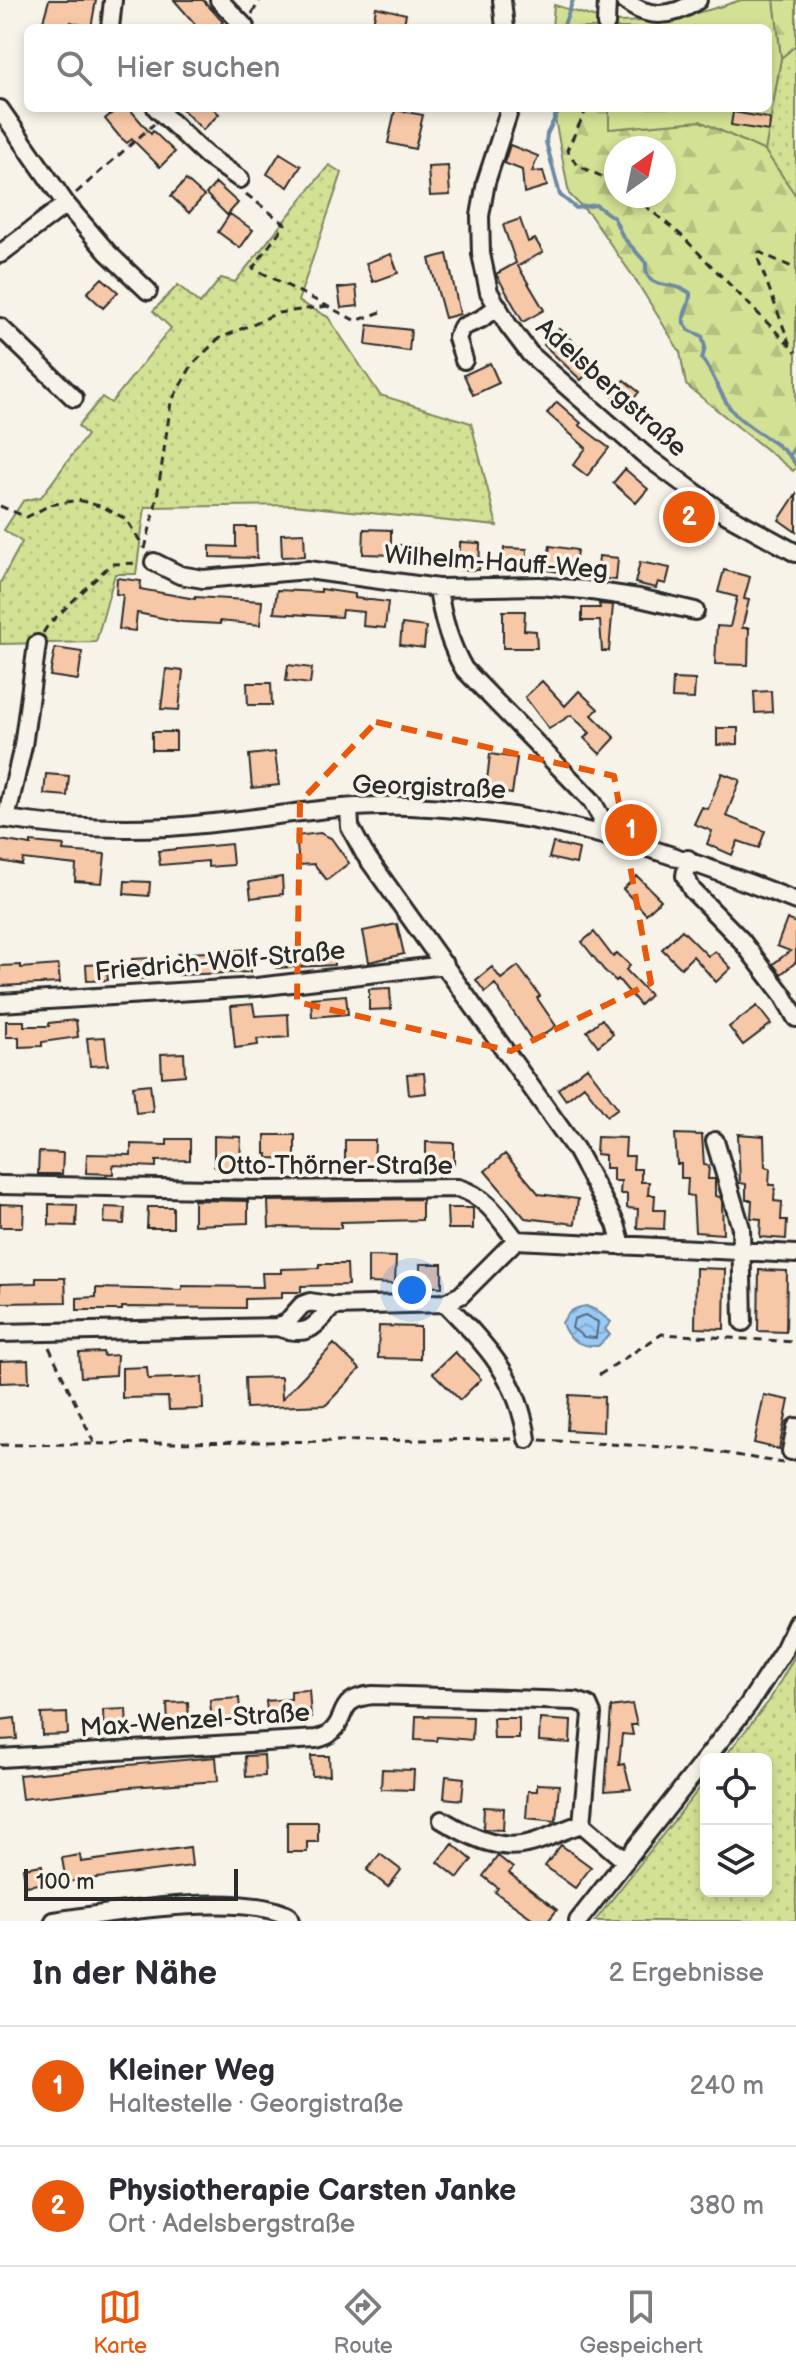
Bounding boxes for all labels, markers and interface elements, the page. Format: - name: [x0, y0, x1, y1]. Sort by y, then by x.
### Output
- search box: [24, 24, 772, 112]
- icon: search: [52, 46, 96, 90]
- text: Hier suchen: [116, 50, 281, 86]
- north arrow: [604, 136, 676, 208]
- street label: Adelsbergstraße: [529, 312, 693, 464]
- pin: 2: [663, 487, 715, 547]
- street label: Wilhelm-Hauff-Weg: [383, 540, 609, 586]
- street label: Georgistraße: [352, 770, 506, 806]
- pin: 1: [605, 800, 657, 860]
- street label: Friedrich-Wolf-Straße: [93, 936, 347, 988]
- street label: Otto-Thörner-Straße: [217, 1151, 453, 1182]
- your location: [392, 1270, 432, 1310]
- street label: Max-Wenzel-Straße: [79, 1698, 311, 1744]
- map controls: [700, 1753, 772, 1897]
- button: locate: [700, 1753, 772, 1825]
- button: layers: [700, 1825, 772, 1897]
- scale bar: [24, 1865, 238, 1901]
- text: 100 m: [36, 1869, 95, 1896]
- text: In der Nähe: [32, 1953, 217, 1994]
- text: 2 Ergebnisse: [609, 1958, 764, 1989]
- text: Kleiner Weg: [108, 2053, 275, 2089]
- text: 1: [53, 2071, 63, 2102]
- text: 240 m: [689, 2071, 764, 2102]
- text: Haltestelle · Georgistraße: [108, 2089, 403, 2120]
- text: Physiotherapie Carsten Janke: [108, 2173, 516, 2209]
- text: 2: [50, 2191, 66, 2222]
- text: 380 m: [689, 2191, 764, 2222]
- text: Ort · Adelsbergstraße: [108, 2209, 355, 2240]
- tab: Karte: [93, 2285, 147, 2360]
- tab: Route: [334, 2285, 393, 2360]
- tab: Gespeichert: [579, 2285, 703, 2360]

